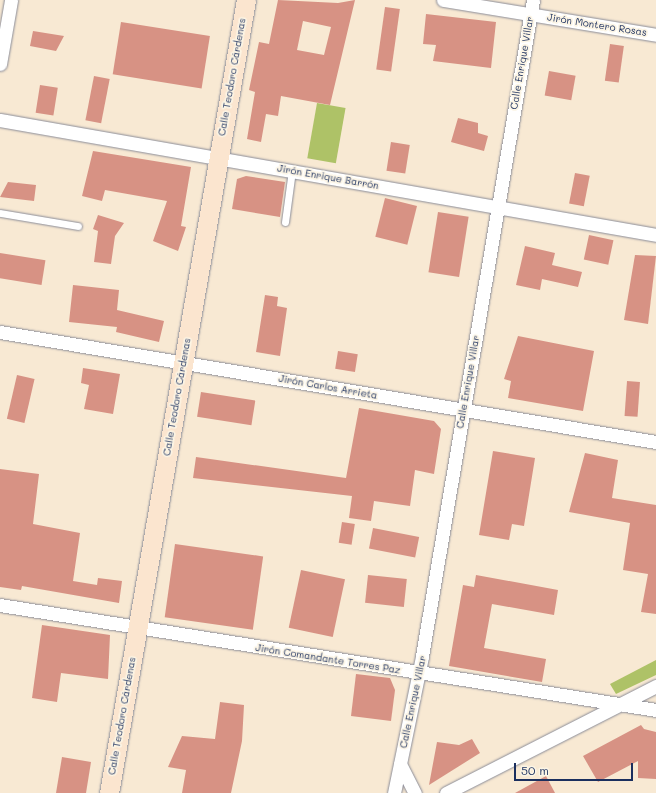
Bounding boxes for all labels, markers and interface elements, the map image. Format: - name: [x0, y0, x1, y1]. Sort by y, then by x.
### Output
- street label: Jirón Montero Rosas: [546, 11, 648, 39]
- street label: Calle Enrique Villar: [508, 16, 536, 110]
- street label: Calle Teodoro Cárdenas: [216, 17, 248, 137]
- street label: Jirón Enrique Barrón: [276, 162, 380, 192]
- street label: Calle Enrique Villar: [454, 335, 482, 429]
- street label: Calle Teodoro Cárdenas: [161, 337, 193, 457]
- street label: Jirón Carlos Arrieta: [278, 372, 378, 402]
- street label: Jirón Comandante Torres Paz: [255, 642, 401, 676]
- street label: Calle Enrique Villar: [397, 655, 429, 749]
- street label: Calle Teodoro Cárdenas: [106, 656, 138, 776]
- scale bar: [516, 755, 635, 781]
- text: 50 m: [521, 762, 549, 778]

